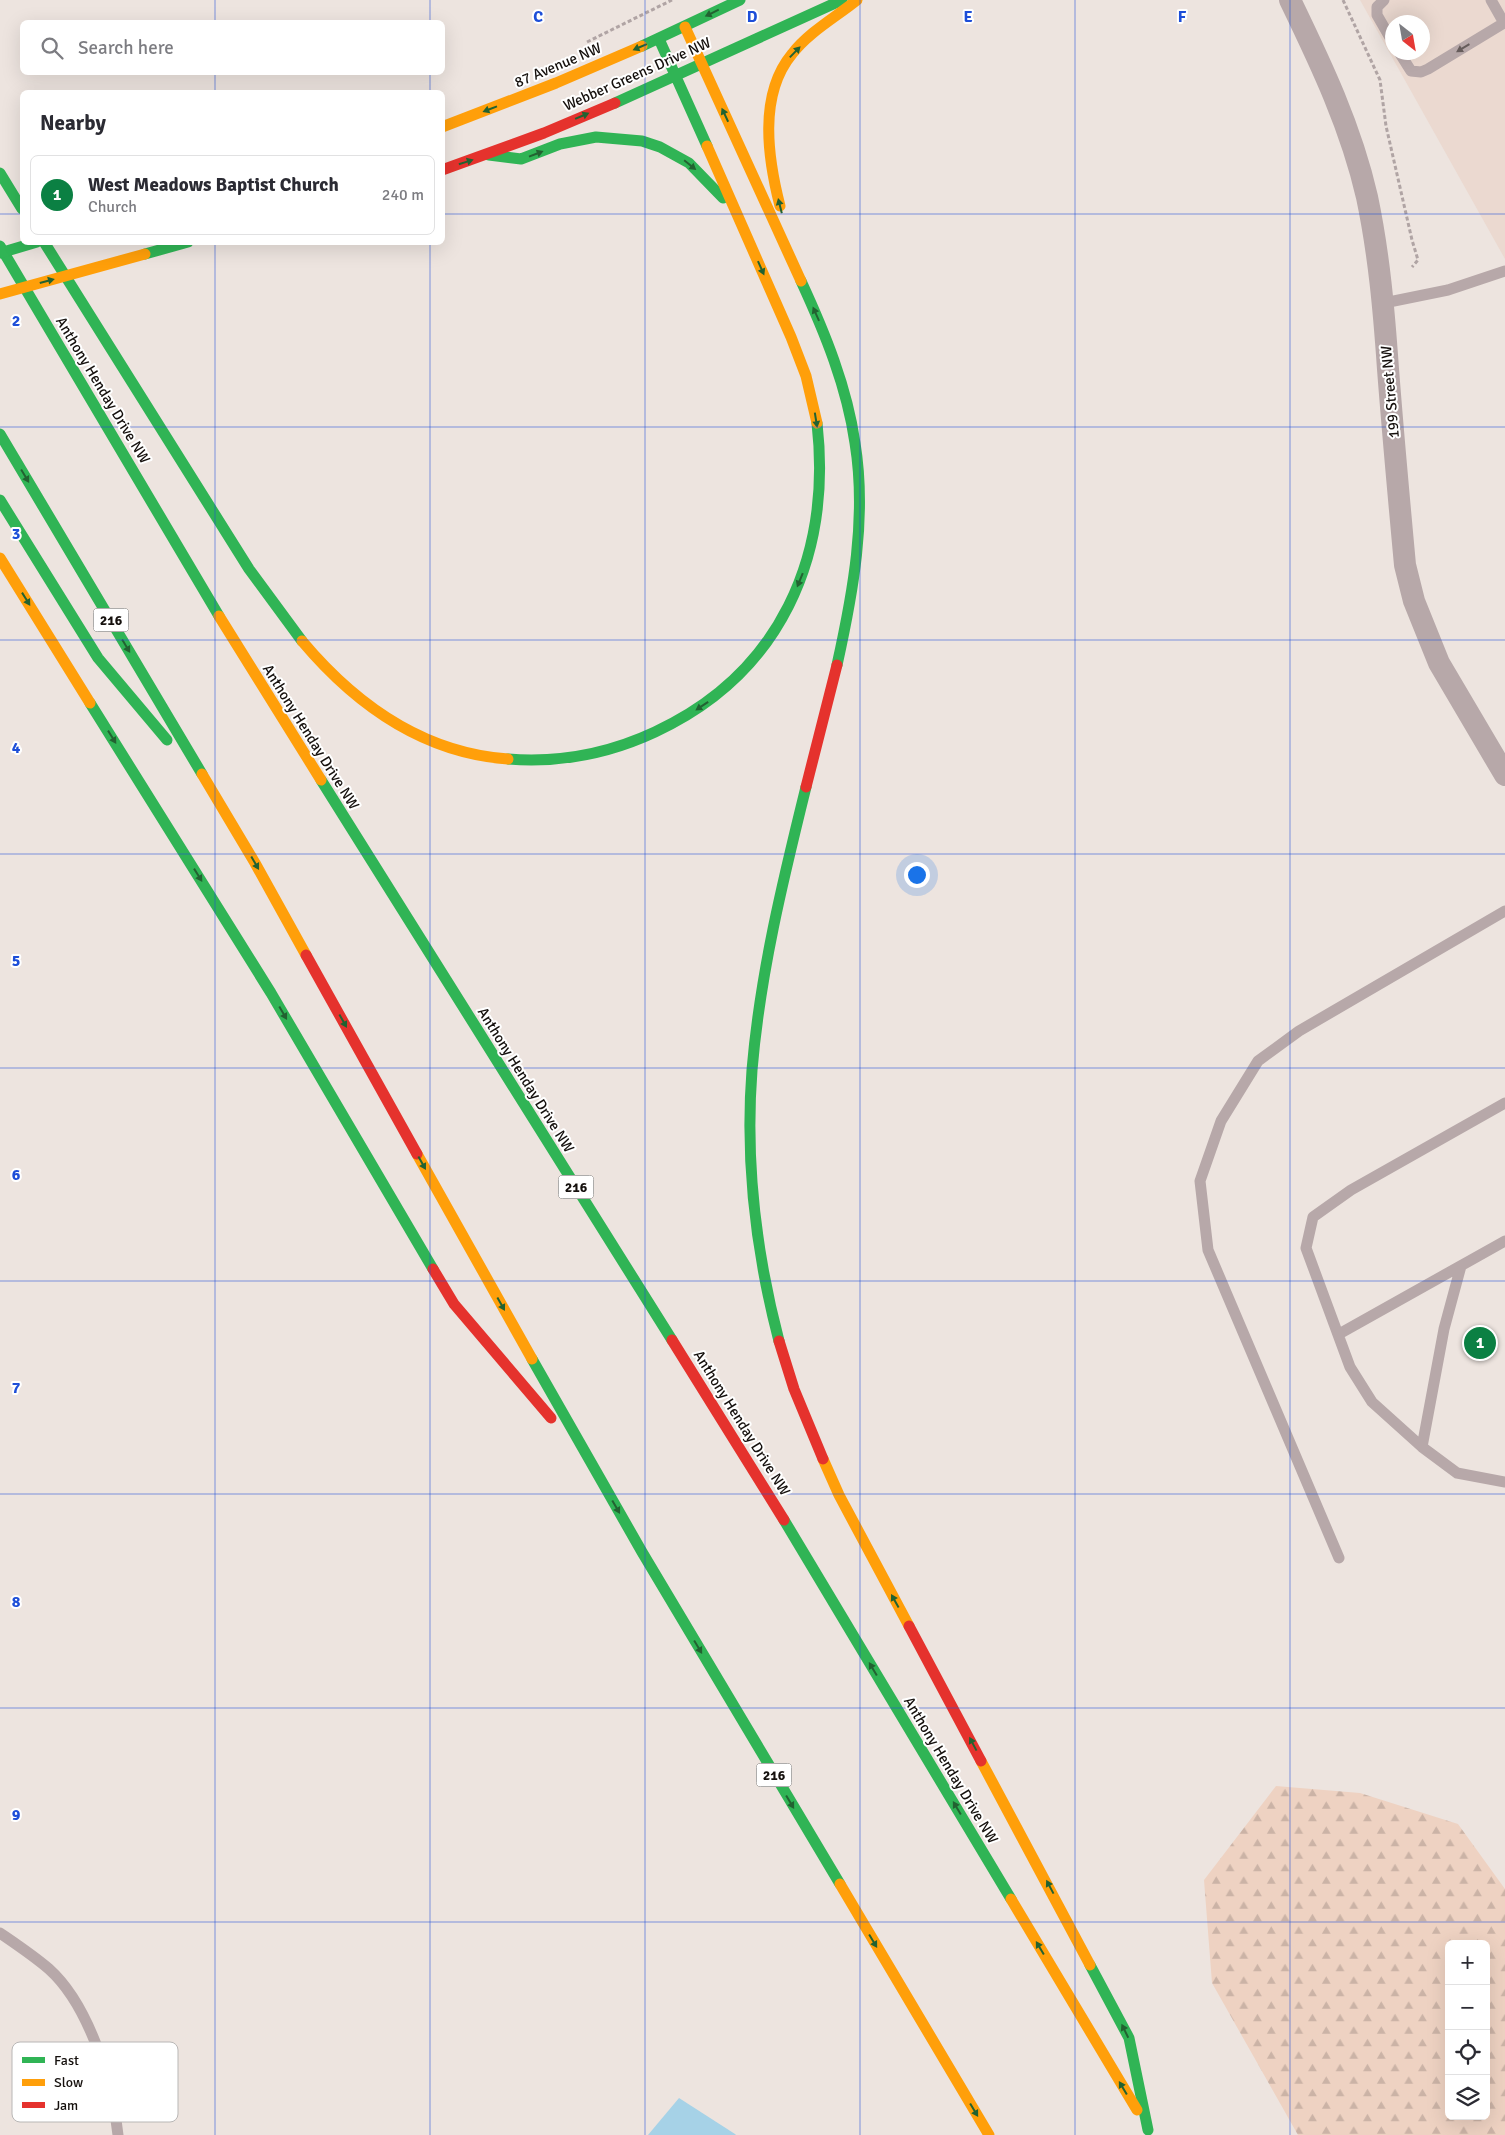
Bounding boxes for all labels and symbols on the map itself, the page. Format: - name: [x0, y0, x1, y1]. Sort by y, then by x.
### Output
- text: C: [533, 7, 543, 27]
- text: D: [747, 7, 758, 27]
- text: E: [963, 7, 973, 27]
- text: F: [1178, 7, 1187, 27]
- one-way arrow: [705, 9, 720, 18]
- north arrow: [1385, 15, 1430, 60]
- street label: Webber Greens Drive NW: [560, 33, 714, 115]
- street label: 87 Avenue NW: [512, 39, 604, 91]
- one-way arrow: [633, 43, 647, 51]
- one-way arrow: [1456, 44, 1469, 53]
- one-way arrow: [790, 45, 801, 58]
- one-way arrow: [483, 106, 497, 114]
- one-way arrow: [721, 108, 729, 122]
- one-way arrow: [575, 111, 589, 119]
- one-way arrow: [529, 150, 544, 158]
- one-way arrow: [458, 158, 473, 165]
- one-way arrow: [683, 159, 696, 170]
- one-way arrow: [776, 199, 784, 214]
- one-way arrow: [758, 261, 766, 275]
- one-way arrow: [39, 277, 55, 285]
- one-way arrow: [811, 307, 819, 321]
- text: 2: [12, 311, 20, 331]
- street label: Anthony Henday Drive NW: [52, 313, 154, 467]
- street label: 199 Street NW: [1377, 345, 1403, 439]
- one-way arrow: [812, 413, 820, 429]
- one-way arrow: [20, 470, 29, 483]
- text: 3: [12, 524, 20, 544]
- one-way arrow: [796, 573, 804, 587]
- one-way arrow: [21, 592, 30, 606]
- road number: 216: [94, 608, 128, 632]
- one-way arrow: [122, 639, 131, 652]
- street label: Anthony Henday Drive NW: [259, 661, 363, 813]
- one-way arrow: [695, 701, 709, 711]
- one-way arrow: [107, 730, 117, 743]
- text: 4: [12, 738, 21, 758]
- one-way arrow: [251, 857, 260, 870]
- your location: [904, 862, 930, 888]
- one-way arrow: [193, 868, 202, 881]
- text: 5: [12, 951, 20, 971]
- street label: Anthony Henday Drive NW: [474, 1004, 578, 1156]
- one-way arrow: [278, 1007, 287, 1020]
- one-way arrow: [339, 1013, 347, 1028]
- one-way arrow: [417, 1156, 426, 1169]
- text: 6: [12, 1165, 21, 1185]
- road number: 216: [558, 1176, 594, 1198]
- one-way arrow: [497, 1298, 506, 1311]
- pin: 1: [1464, 1324, 1496, 1362]
- street label: Anthony Henday Drive NW: [690, 1347, 794, 1499]
- text: 7: [12, 1378, 21, 1398]
- one-way arrow: [612, 1499, 620, 1514]
- text: 8: [12, 1592, 21, 1612]
- one-way arrow: [891, 1594, 899, 1609]
- one-way arrow: [694, 1640, 703, 1653]
- one-way arrow: [869, 1663, 878, 1676]
- street label: Anthony Henday Drive NW: [900, 1693, 1002, 1847]
- one-way arrow: [969, 1737, 977, 1752]
- road number: 216: [756, 1764, 792, 1786]
- one-way arrow: [785, 1795, 794, 1808]
- one-way arrow: [952, 1802, 961, 1815]
- text: 9: [12, 1805, 21, 1825]
- one-way arrow: [1045, 1881, 1054, 1894]
- one-way arrow: [869, 1935, 878, 1948]
- one-way arrow: [1036, 1941, 1044, 1955]
- one-way arrow: [1121, 2024, 1129, 2038]
- legend: [12, 2042, 178, 2122]
- text: Fast: [54, 2052, 79, 2069]
- text: Slow: [54, 2074, 83, 2091]
- one-way arrow: [1119, 2081, 1128, 2094]
- text: Jam: [54, 2097, 78, 2114]
- one-way arrow: [969, 2103, 978, 2117]

